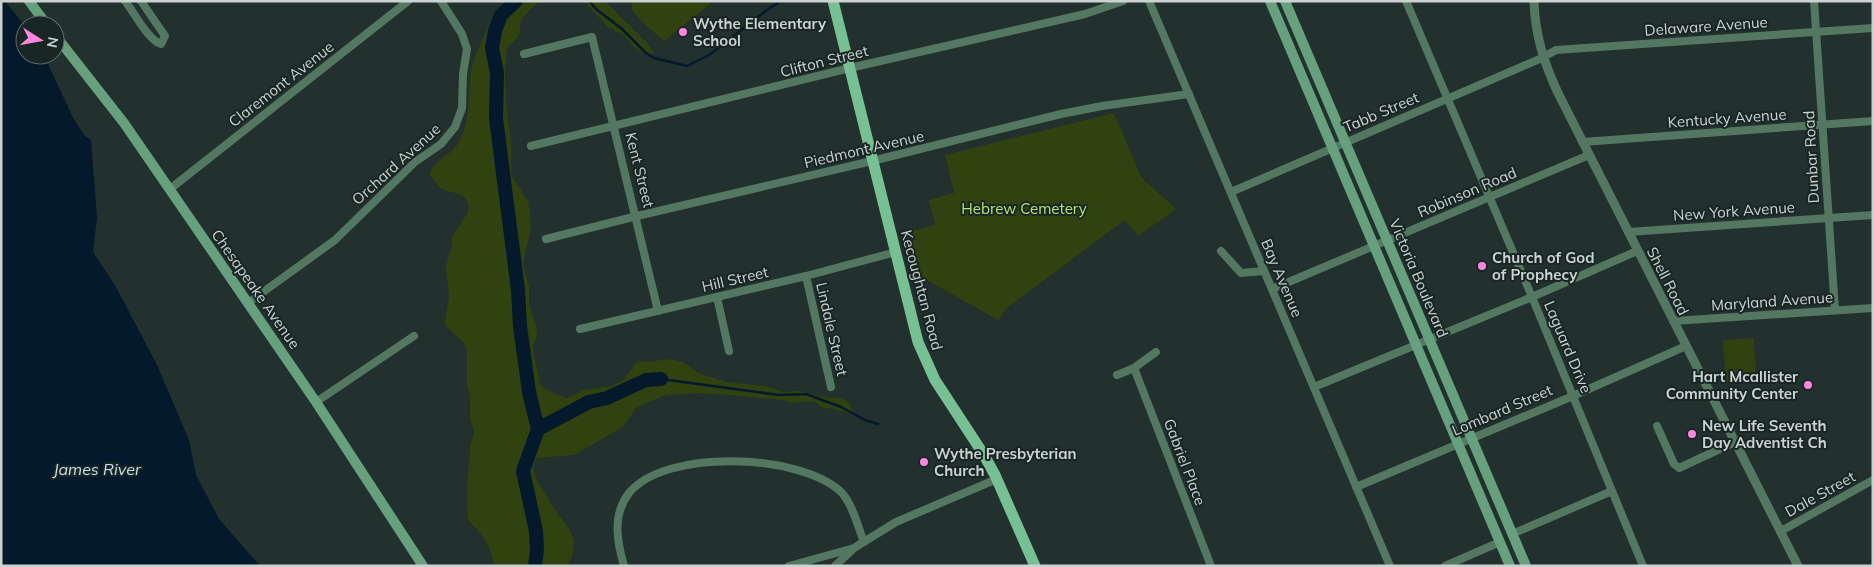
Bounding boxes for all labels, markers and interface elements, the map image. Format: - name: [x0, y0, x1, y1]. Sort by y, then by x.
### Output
- street label: Delaware Avenue: [1644, 12, 1768, 40]
- place label: Wythe Elementary School: [693, 14, 827, 50]
- north arrow: [15, 15, 65, 65]
- marker: Wythe Elementary School: [677, 26, 689, 38]
- text: N: [43, 36, 63, 49]
- street label: Claremont Avenue: [225, 37, 337, 131]
- street label: Clifton Street: [778, 41, 870, 81]
- street label: Tabb Street: [1340, 88, 1422, 136]
- street label: Kentucky Avenue: [1667, 104, 1787, 132]
- street label: Dunbar Road: [1799, 110, 1823, 204]
- street label: Orchard Avenue: [348, 119, 444, 209]
- street label: Piedmont Avenue: [802, 126, 926, 172]
- street label: Kent Street: [621, 130, 659, 210]
- street label: Robinson Road: [1415, 163, 1519, 221]
- street label: New York Avenue: [1672, 197, 1796, 225]
- park label: Hebrew Cemetery: [961, 199, 1087, 218]
- street label: Victoria Boulevard: [1385, 216, 1453, 340]
- street label: Chesapeake Avenue: [208, 226, 304, 352]
- street label: Kecoughtan Road: [897, 228, 947, 352]
- street label: Bay Avenue: [1257, 236, 1307, 320]
- street label: Shell Road: [1643, 244, 1693, 318]
- place label: Church of God of Prophecy: [1492, 248, 1594, 284]
- marker: Church of God of Prophecy: [1476, 260, 1488, 272]
- street label: Hill Street: [700, 262, 770, 296]
- street label: Lindale Street: [812, 280, 852, 378]
- street label: Maryland Avenue: [1710, 287, 1834, 315]
- street label: Laguard Drive: [1540, 298, 1596, 396]
- place label: Hart Mcallister Community Center: [1666, 367, 1798, 403]
- marker: Hart Mcallister Community Center: [1802, 379, 1814, 391]
- street label: Lombard Street: [1449, 380, 1555, 440]
- street label: Gabriel Place: [1160, 416, 1210, 508]
- place label: New Life Seventh Day Adventist Ch: [1702, 416, 1827, 452]
- marker: New Life Seventh Day Adventist Ch: [1686, 428, 1698, 440]
- place label: Wythe Presbyterian Church: [934, 444, 1077, 480]
- marker: Wythe Presbyterian Church: [918, 456, 930, 468]
- water label: James River: [51, 459, 142, 479]
- street label: Dale Street: [1782, 467, 1858, 521]

